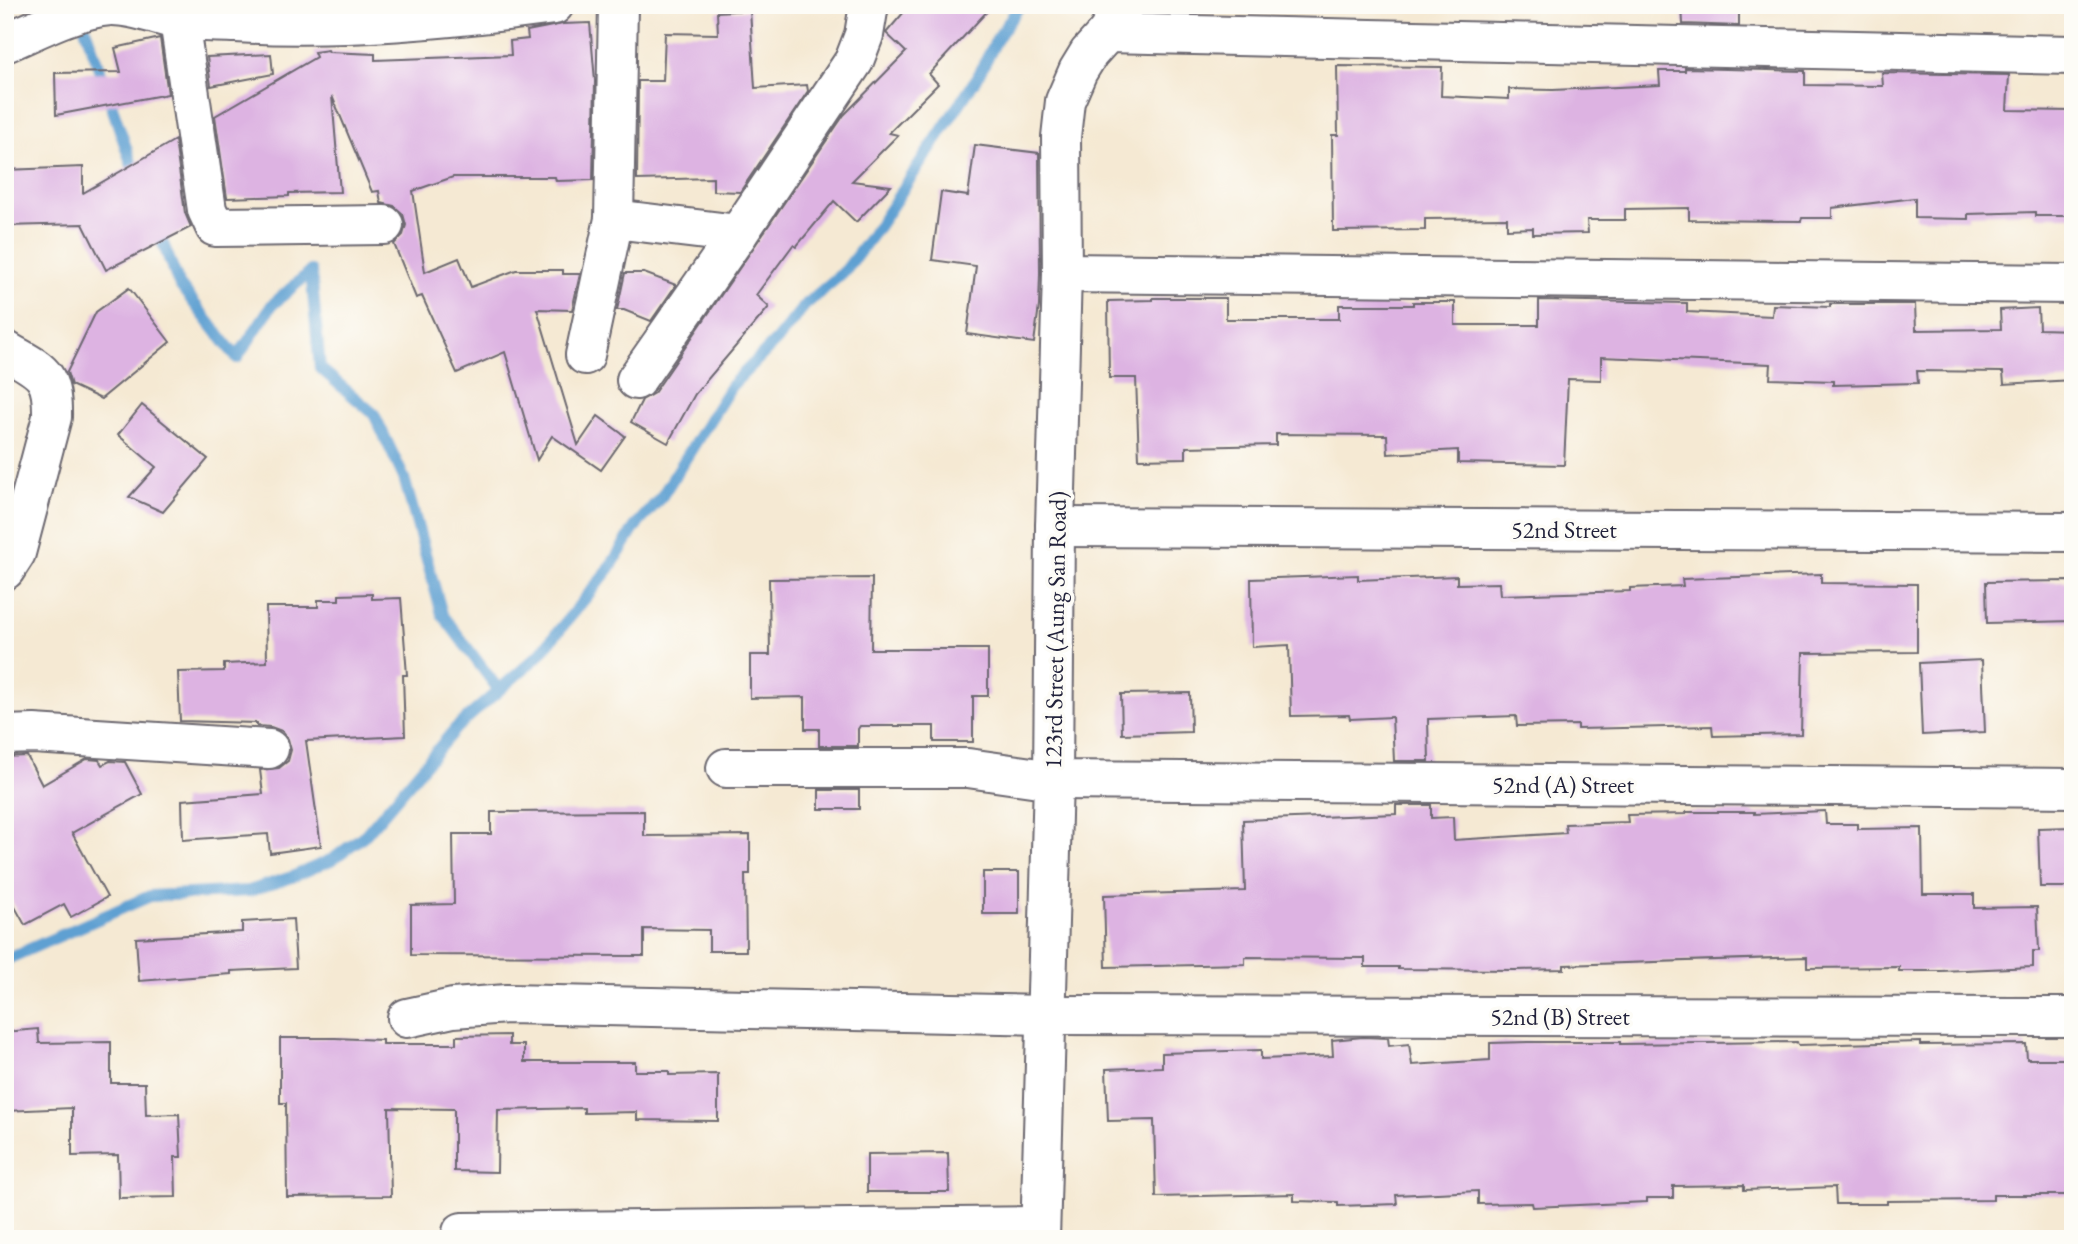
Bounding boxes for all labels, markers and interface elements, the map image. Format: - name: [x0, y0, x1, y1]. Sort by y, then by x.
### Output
- street label: 123rd Street (Aung San Road): [1037, 491, 1073, 769]
- street label: 52nd Street: [1511, 514, 1617, 545]
- street label: 52nd (A) Street: [1492, 769, 1634, 800]
- street label: 52nd (B) Street: [1490, 1001, 1630, 1032]

